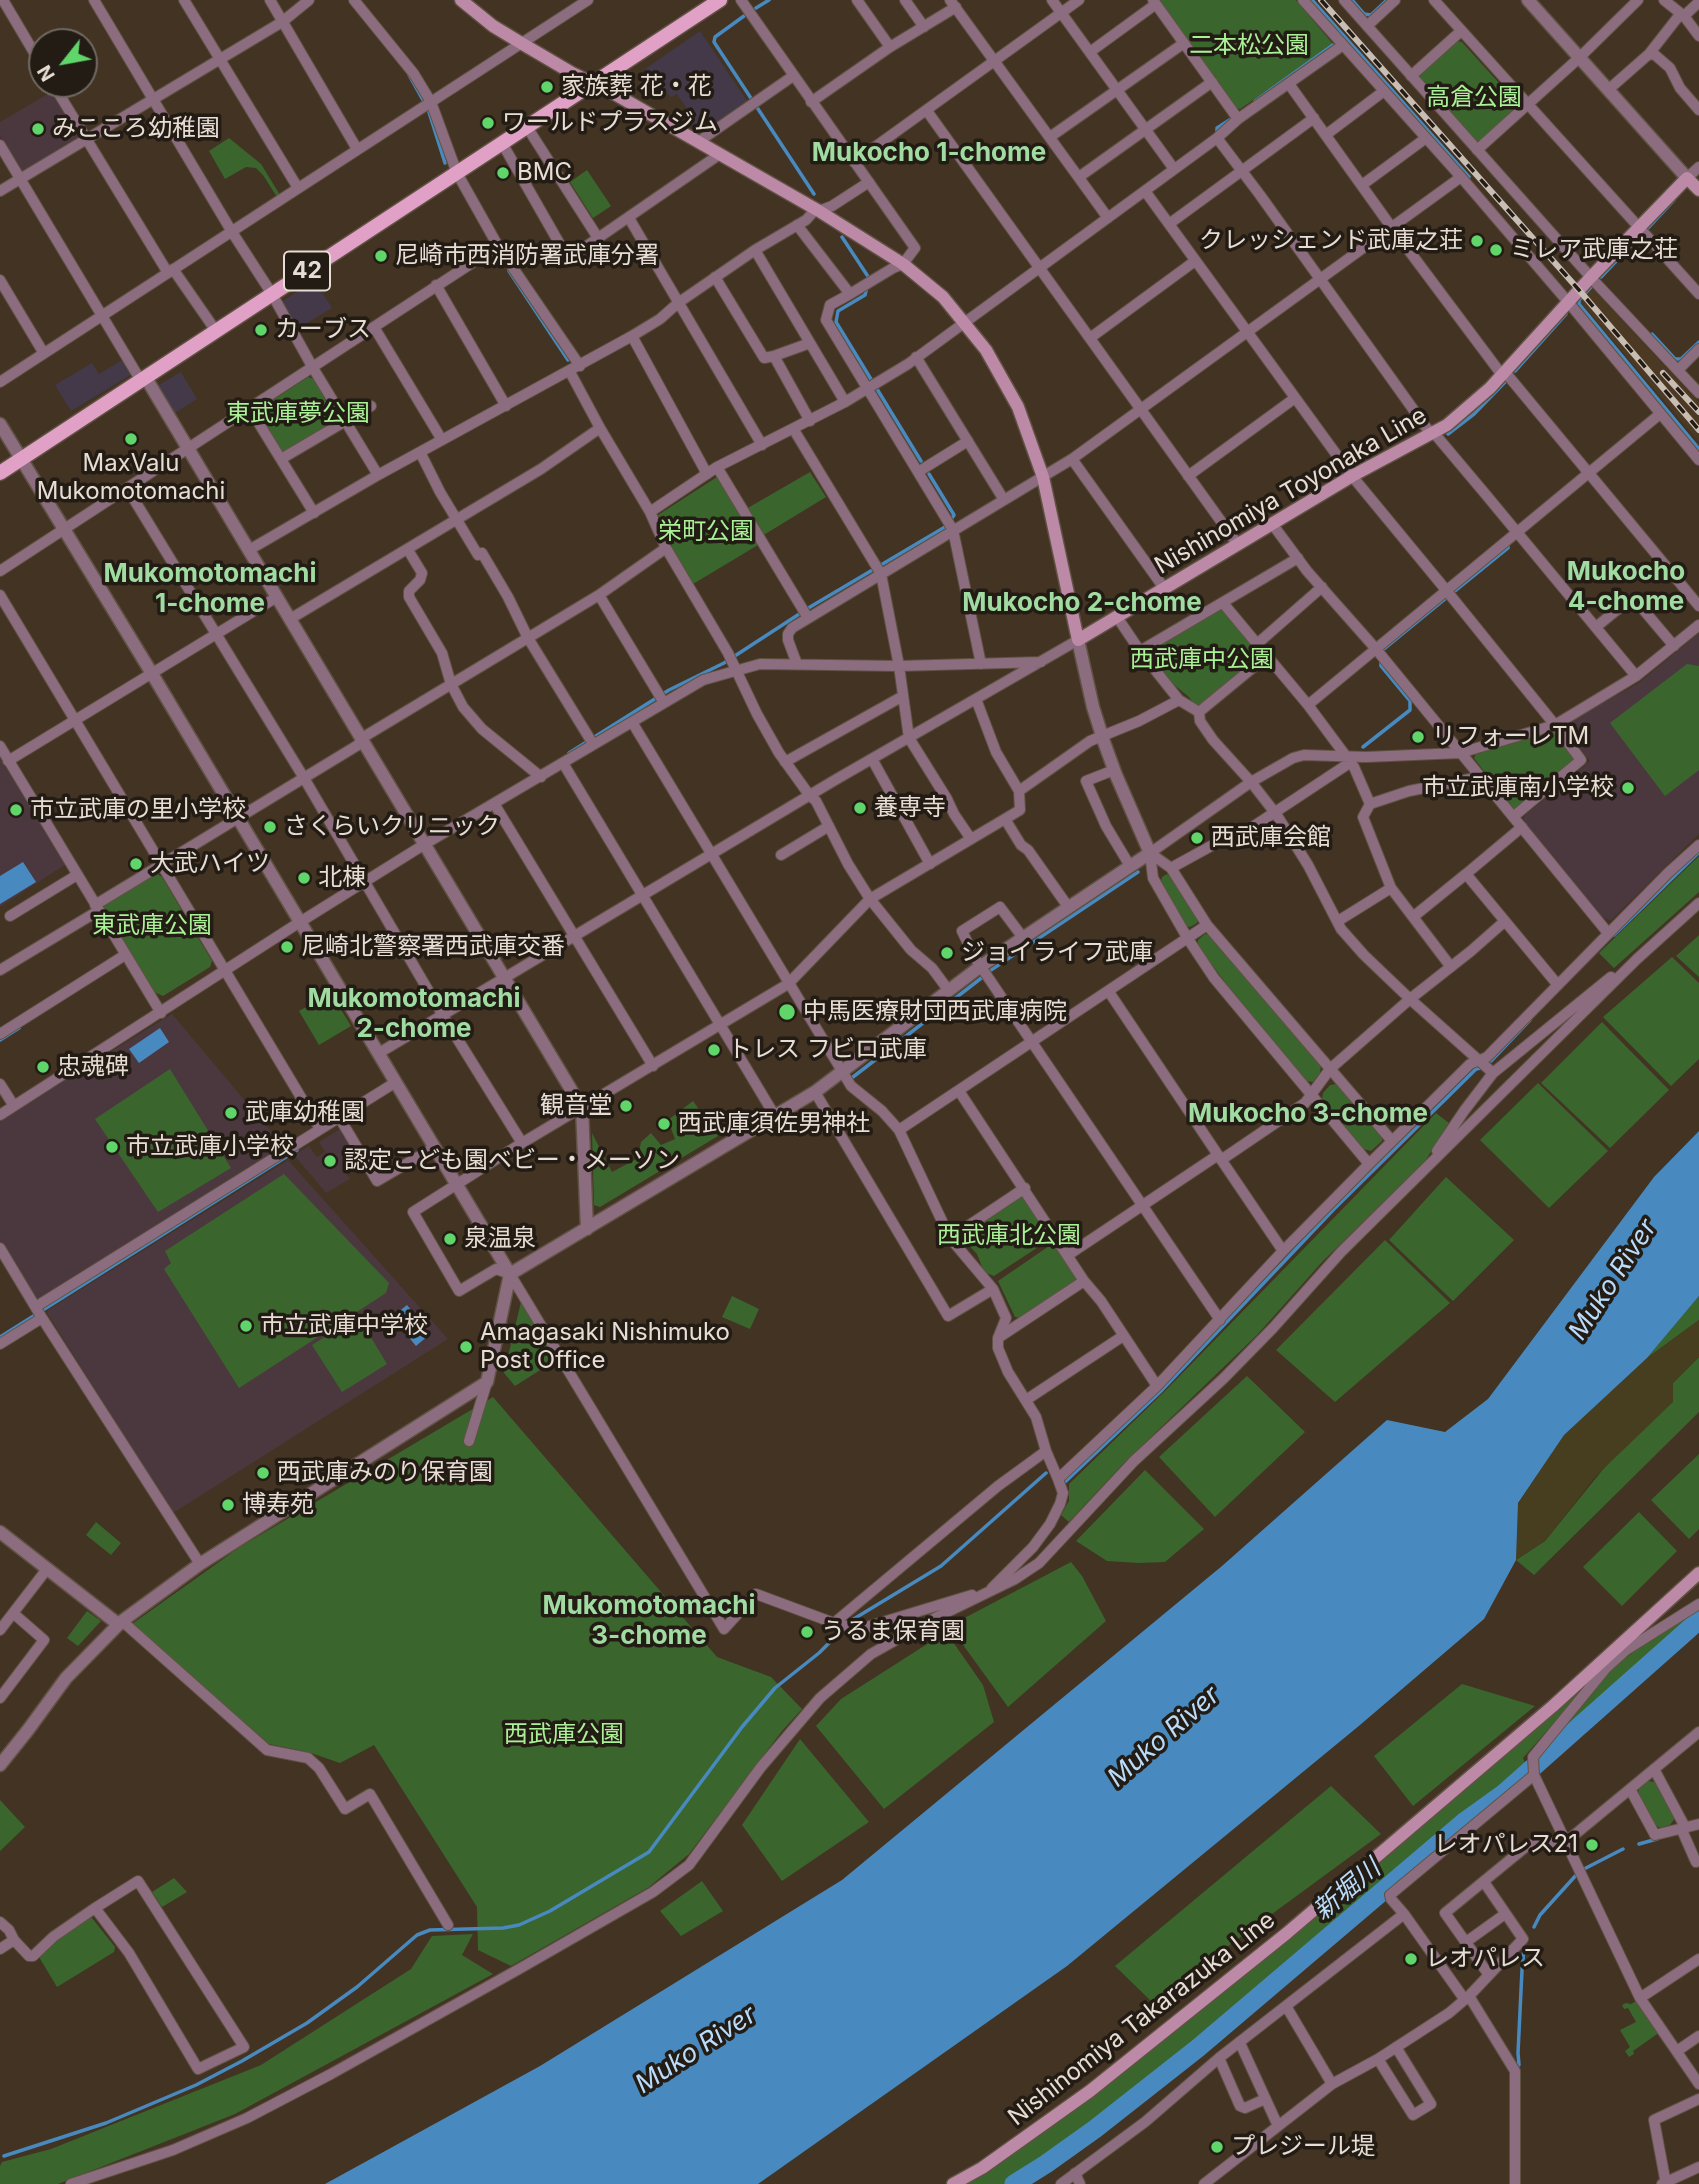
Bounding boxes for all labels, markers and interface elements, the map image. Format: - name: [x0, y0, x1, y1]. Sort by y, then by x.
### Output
- north arrow: [28, 28, 98, 98]
- park label: 二本松公園: [1189, 32, 1309, 60]
- text: N: [33, 61, 60, 85]
- place label: 家族葬 花・花: [561, 73, 712, 101]
- marker: 家族葬 花・花: [539, 79, 555, 95]
- park label: 高倉公園: [1426, 84, 1522, 112]
- place label: ワールドプラスジム: [502, 109, 718, 137]
- place label: みこころ幼稚園: [52, 115, 220, 143]
- marker: ワールドプラスジム: [480, 115, 496, 131]
- marker: みこころ幼稚園: [30, 121, 46, 137]
- district label: Mukocho 1-chome: [812, 137, 1046, 169]
- place label: BMC: [517, 159, 572, 187]
- marker: BMC: [495, 165, 511, 181]
- place label: クレッシェンド武庫之荘: [1199, 227, 1463, 255]
- marker: クレッシェンド武庫之荘: [1469, 233, 1485, 249]
- place label: ミレア武庫之荘: [1510, 236, 1678, 264]
- place label: 尼崎市西消防署武庫分署: [395, 242, 659, 270]
- marker: ミレア武庫之荘: [1488, 242, 1504, 258]
- marker: 尼崎市西消防署武庫分署: [373, 248, 389, 264]
- road number: 42: [284, 252, 330, 290]
- place label: カーブス: [275, 316, 371, 344]
- marker: カーブス: [253, 322, 269, 338]
- park label: 東武庫夢公園: [226, 400, 370, 428]
- street label: Nishinomiya Toyonaka Line: [1150, 401, 1432, 581]
- marker: MaxValu Mukomotomachi: [123, 431, 139, 447]
- place label: MaxValu Mukomotomachi: [37, 450, 225, 506]
- park label: 栄町公園: [658, 518, 754, 546]
- district label: Mukocho 4-chome: [1567, 556, 1685, 618]
- district label: Mukomotomachi 1-chome: [103, 558, 317, 620]
- district label: Mukocho 2-chome: [962, 587, 1202, 619]
- park label: 西武庫中公園: [1130, 646, 1274, 674]
- place label: リフォーレTM: [1432, 723, 1589, 751]
- marker: リフォーレTM: [1410, 729, 1426, 745]
- place label: 市立武庫南小学校: [1422, 774, 1614, 802]
- marker: 市立武庫南小学校: [1620, 780, 1636, 796]
- place label: 養専寺: [874, 794, 946, 822]
- place label: 市立武庫の里小学校: [30, 796, 246, 824]
- marker: 養専寺: [852, 800, 868, 816]
- marker: 市立武庫の里小学校: [8, 802, 24, 818]
- place label: さくらいクリニック: [284, 813, 500, 841]
- marker: さくらいクリニック: [262, 819, 278, 835]
- place label: 西武庫会館: [1211, 824, 1331, 852]
- marker: 西武庫会館: [1189, 830, 1205, 846]
- place label: 大武ハイツ: [150, 850, 270, 878]
- marker: 大武ハイツ: [128, 856, 144, 872]
- place label: 北棟: [318, 864, 366, 892]
- marker: 北棟: [296, 870, 312, 886]
- park label: 東武庫公園: [92, 912, 212, 940]
- place label: 尼崎北警察署西武庫交番: [301, 933, 565, 961]
- marker: 尼崎北警察署西武庫交番: [279, 939, 295, 955]
- place label: ジョイライフ武庫: [961, 939, 1153, 967]
- marker: ジョイライフ武庫: [939, 945, 955, 961]
- district label: Mukomotomachi 2-chome: [307, 983, 521, 1044]
- place label: 中馬医療財団西武庫病院: [803, 998, 1067, 1026]
- marker: 中馬医療財団西武庫病院: [777, 1002, 797, 1022]
- place label: トレス フビロ武庫: [728, 1036, 927, 1064]
- marker: トレス フビロ武庫: [706, 1042, 722, 1058]
- place label: 忠魂碑: [57, 1053, 129, 1081]
- marker: 忠魂碑: [35, 1059, 51, 1075]
- place label: 観音堂: [540, 1092, 612, 1120]
- marker: 観音堂: [618, 1098, 634, 1114]
- district label: Mukocho 3-chome: [1188, 1098, 1428, 1130]
- place label: 武庫幼稚園: [245, 1099, 365, 1127]
- marker: 武庫幼稚園: [223, 1105, 239, 1121]
- place label: 西武庫須佐男神社: [678, 1110, 870, 1138]
- marker: 西武庫須佐男神社: [656, 1116, 672, 1132]
- place label: 市立武庫小学校: [126, 1133, 294, 1161]
- marker: 市立武庫小学校: [104, 1139, 120, 1155]
- place label: 認定こども園ベビー・メーソン: [344, 1147, 680, 1175]
- marker: 認定こども園ベビー・メーソン: [322, 1153, 338, 1169]
- water label: Muko River: [1562, 1214, 1664, 1346]
- park label: 西武庫北公園: [937, 1222, 1081, 1250]
- place label: 泉温泉: [464, 1225, 536, 1253]
- marker: 泉温泉: [442, 1231, 458, 1247]
- place label: 市立武庫中学校: [260, 1312, 428, 1340]
- marker: 市立武庫中学校: [238, 1318, 254, 1334]
- place label: Amagasaki Nishimuko Post Office: [480, 1319, 730, 1375]
- marker: Amagasaki Nishimuko Post Office: [458, 1339, 474, 1355]
- place label: 西武庫みのり保育園: [277, 1459, 493, 1487]
- marker: 西武庫みのり保育園: [255, 1465, 271, 1481]
- place label: 博寿苑: [242, 1491, 314, 1519]
- marker: 博寿苑: [220, 1497, 236, 1513]
- district label: Mukomotomachi 3-chome: [542, 1590, 756, 1652]
- place label: うるま保育園: [821, 1618, 965, 1646]
- marker: うるま保育園: [799, 1624, 815, 1640]
- water label: Muko River: [1102, 1680, 1226, 1794]
- park label: 西武庫公園: [504, 1721, 624, 1749]
- place label: レオパレス21: [1434, 1831, 1578, 1859]
- marker: レオパレス21: [1584, 1837, 1600, 1853]
- water label: 新堀川: [1307, 1853, 1387, 1927]
- street label: Nishinomiya Takarazuka Line: [1003, 1906, 1281, 2132]
- place label: レオパレス: [1425, 1945, 1545, 1973]
- marker: レオパレス: [1403, 1951, 1419, 1967]
- water label: Muko River: [630, 1999, 762, 2101]
- place label: プレジール堤: [1231, 2133, 1375, 2161]
- marker: プレジール堤: [1209, 2139, 1225, 2155]

